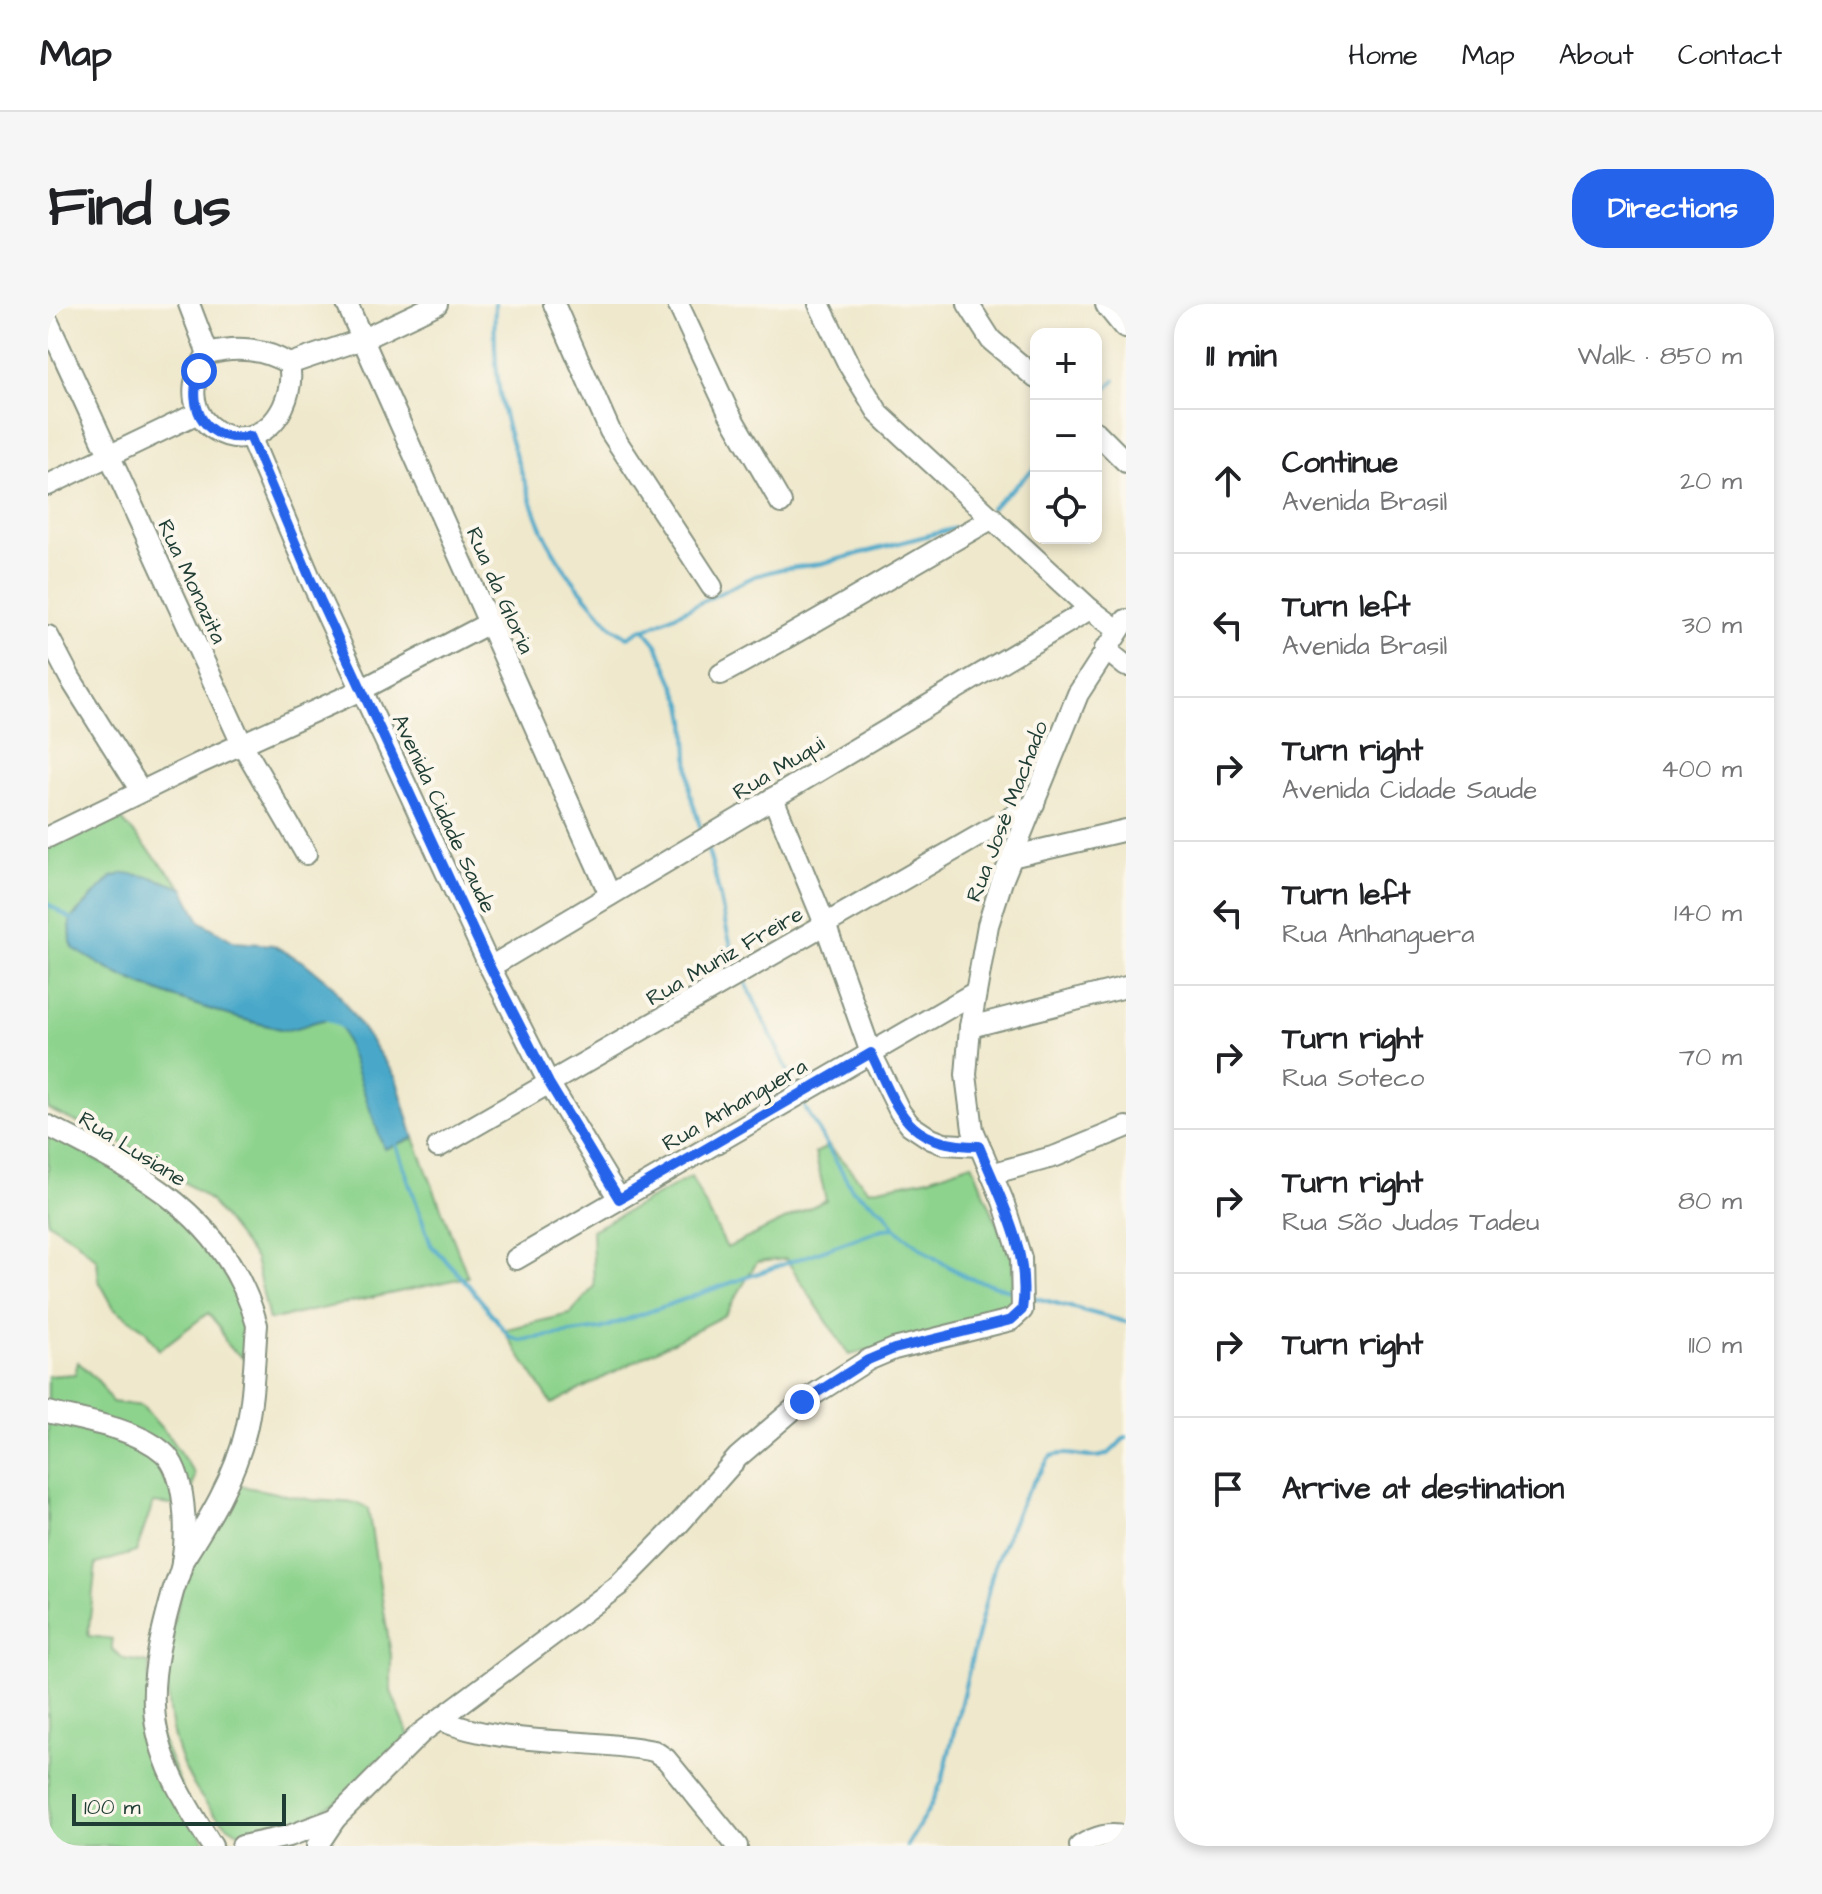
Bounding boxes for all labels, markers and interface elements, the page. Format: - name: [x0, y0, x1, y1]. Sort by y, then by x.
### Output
- text: Map: [40, 29, 112, 81]
- text: Home: [1348, 36, 1418, 75]
- text: Map: [1462, 36, 1515, 75]
- text: About: [1559, 36, 1634, 75]
- text: Contact: [1678, 36, 1782, 75]
- text: Find us: [48, 169, 231, 247]
- button: Directions: [1572, 169, 1774, 248]
- map controls: [1030, 328, 1102, 544]
- button: +: [1030, 328, 1102, 400]
- text: 11 min: [1206, 332, 1277, 380]
- text: Walk · 850 m: [1577, 338, 1742, 374]
- route start: [181, 353, 217, 389]
- button: −: [1030, 400, 1102, 472]
- text: Continue: [1282, 442, 1398, 484]
- icon: ahead: [1206, 459, 1250, 503]
- text: 20 m: [1680, 463, 1742, 499]
- button: locate: [1030, 472, 1102, 544]
- text: Avenida Brasil: [1282, 484, 1447, 520]
- street label: Rua Monazita: [149, 514, 234, 649]
- street label: Rua da Gloria: [458, 522, 541, 659]
- text: Turn left: [1282, 586, 1410, 628]
- icon: left: [1206, 603, 1250, 647]
- text: 30 m: [1682, 607, 1742, 643]
- text: Avenida Brasil: [1282, 628, 1447, 664]
- street label: Avenida Cidade Saude: [384, 709, 503, 918]
- street label: Rua José Machado: [959, 716, 1056, 907]
- street label: Rua Muqui: [727, 729, 830, 808]
- text: Turn right: [1282, 730, 1423, 772]
- icon: right: [1206, 747, 1250, 791]
- text: 400 m: [1661, 751, 1742, 787]
- text: Avenida Cidade Saude: [1282, 772, 1537, 808]
- text: Turn left: [1282, 874, 1410, 916]
- icon: left: [1206, 891, 1250, 935]
- text: 140 m: [1674, 895, 1742, 931]
- street label: Rua Muniz Freire: [640, 899, 809, 1014]
- text: Rua Anhanguera: [1282, 916, 1474, 952]
- text: Turn right: [1282, 1018, 1423, 1060]
- icon: right: [1206, 1035, 1250, 1079]
- text: 70 m: [1679, 1039, 1742, 1075]
- street label: Rua Anhanguera: [657, 1051, 813, 1160]
- text: Rua Soteco: [1282, 1060, 1424, 1096]
- street label: Rua Lusiane: [72, 1104, 192, 1195]
- text: Turn right: [1282, 1162, 1423, 1204]
- icon: right: [1206, 1179, 1250, 1223]
- text: 80 m: [1678, 1183, 1742, 1219]
- text: Rua São Judas Tadeu: [1282, 1204, 1539, 1240]
- icon: right: [1206, 1323, 1250, 1367]
- text: Turn right: [1282, 1324, 1423, 1366]
- text: 110 m: [1688, 1327, 1742, 1363]
- route end: [784, 1384, 820, 1420]
- icon: arrive: [1206, 1467, 1250, 1511]
- text: Arrive at destination: [1282, 1468, 1564, 1510]
- scale bar: [72, 1790, 286, 1826]
- text: 100 m: [84, 1792, 141, 1823]

